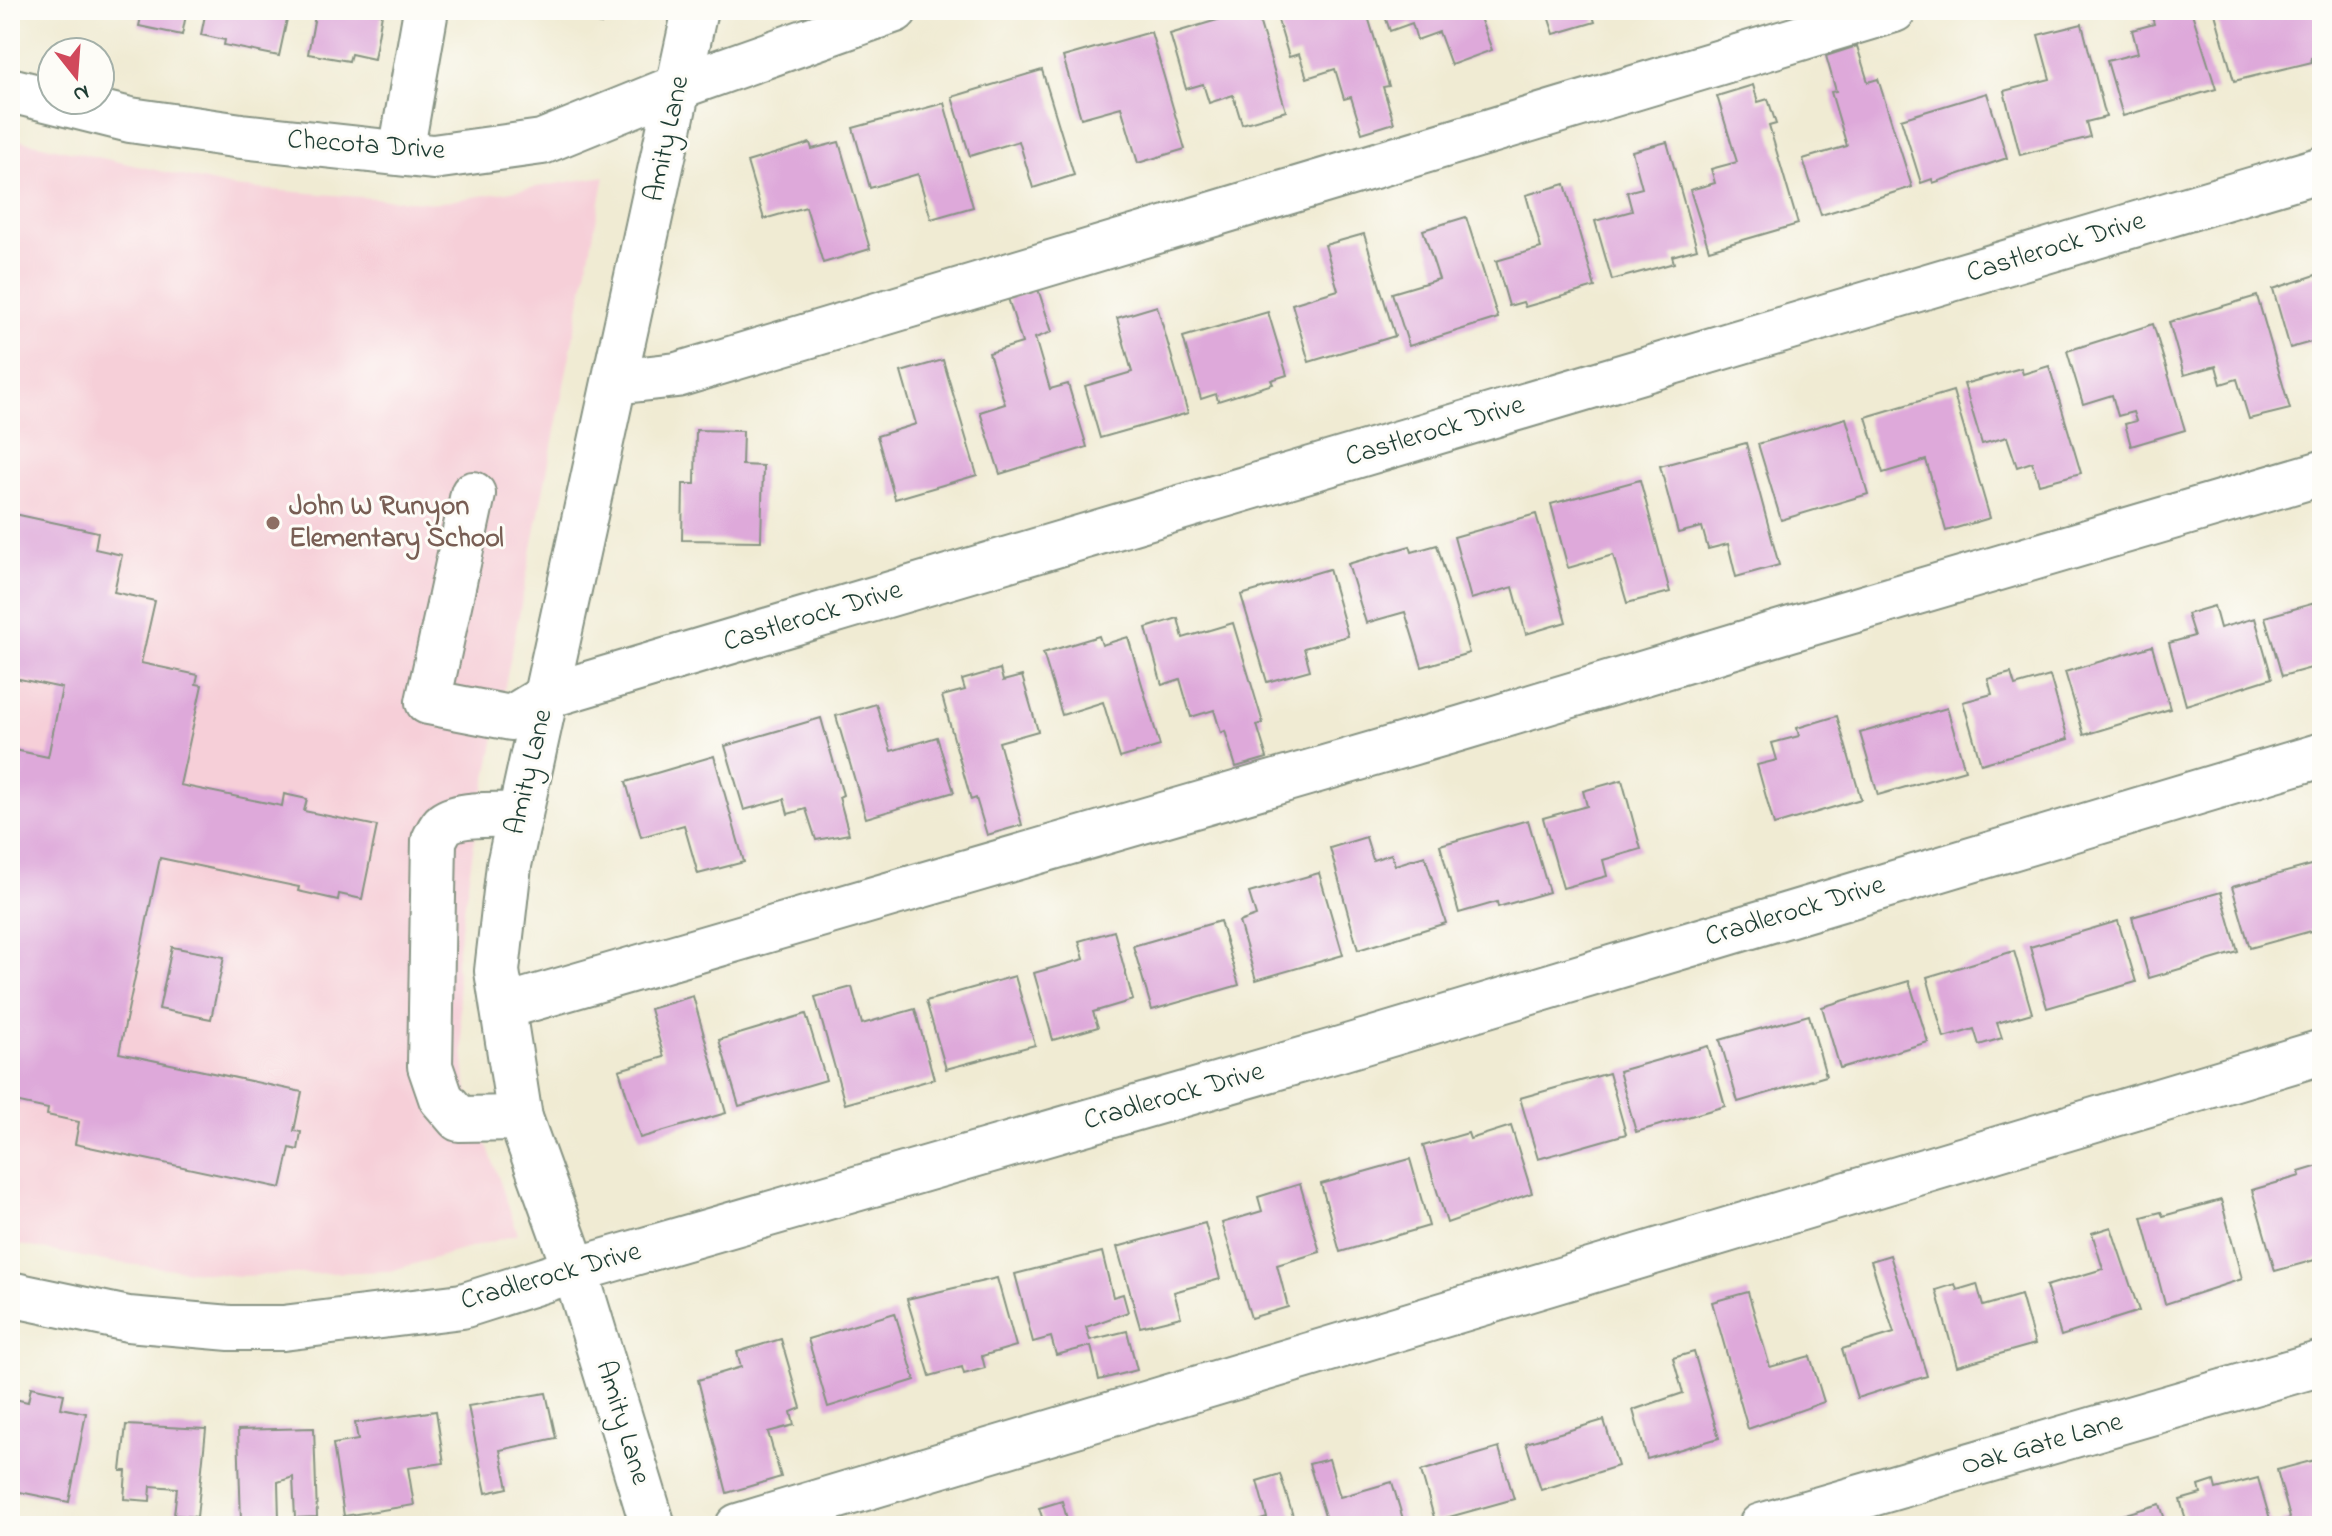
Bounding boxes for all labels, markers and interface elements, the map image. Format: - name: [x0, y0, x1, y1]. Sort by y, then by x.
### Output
- north arrow: [36, 36, 116, 116]
- street label: Amity Lane: [635, 72, 701, 206]
- text: N: [69, 75, 93, 110]
- street label: Checota Drive: [286, 120, 447, 172]
- street label: Castlerock Drive: [1962, 201, 2151, 295]
- street label: Castlerock Drive: [1341, 385, 1530, 479]
- place label: John W Runyon Elementary School: [289, 487, 504, 560]
- marker: John W Runyon Elementary School: [264, 514, 282, 532]
- street label: Castlerock Drive: [719, 570, 908, 664]
- street label: Amity Lane: [496, 705, 564, 839]
- street label: Cradlerock Drive: [1700, 865, 1890, 959]
- street label: Cradlerock Drive: [1079, 1052, 1269, 1142]
- street label: Cradlerock Drive: [456, 1232, 646, 1322]
- street label: Amity Lane: [584, 1356, 660, 1491]
- street label: Oak Gate Lane: [1956, 1402, 2128, 1488]

